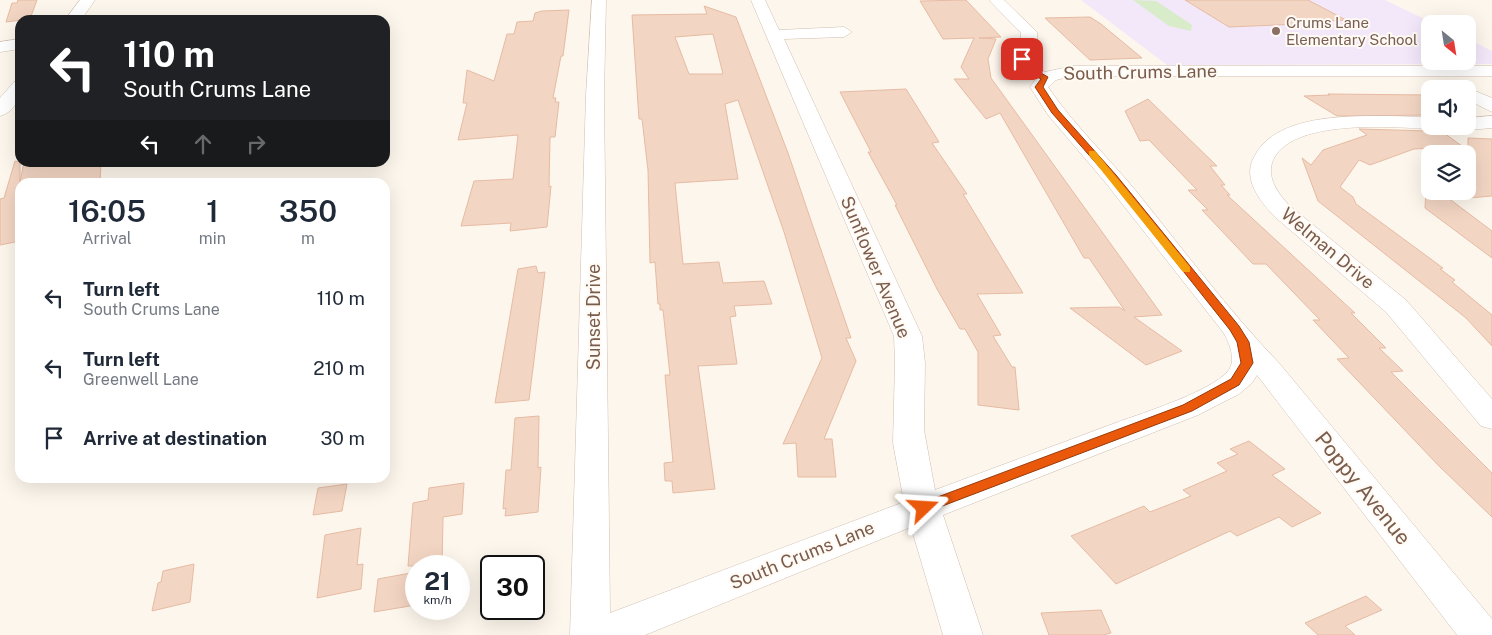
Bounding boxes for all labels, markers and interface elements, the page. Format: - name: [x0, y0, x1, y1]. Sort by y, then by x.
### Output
- place label: Crums Lane Elementary School: [1286, 14, 1418, 48]
- north arrow: [1421, 15, 1476, 70]
- map controls: [1421, 15, 1476, 200]
- marker: Crums Lane Elementary School: [1270, 25, 1282, 37]
- text: 110 m: [123, 34, 215, 75]
- icon: left: [40, 35, 105, 100]
- pin: [1001, 38, 1043, 80]
- icon: arrive: [1008, 45, 1036, 73]
- street label: South Crums Lane: [1063, 60, 1217, 84]
- text: South Crums Lane: [123, 76, 311, 102]
- button: sound: [1421, 80, 1476, 135]
- icon: left: [136, 130, 164, 158]
- icon: ahead: [189, 130, 217, 158]
- icon: right: [242, 130, 270, 158]
- button: layers: [1421, 145, 1476, 200]
- text: 16:05: [68, 193, 146, 229]
- text: 1: [206, 193, 219, 229]
- text: 350: [279, 193, 337, 229]
- street label: Sunflower Avenue: [837, 193, 915, 341]
- street label: Welman Drive: [1277, 203, 1379, 293]
- text: Arrival: [82, 229, 132, 248]
- text: min: [199, 229, 226, 248]
- text: m: [301, 229, 315, 248]
- street label: Sunset Drive: [583, 264, 604, 370]
- text: Turn left: [83, 278, 160, 300]
- icon: left: [40, 284, 68, 312]
- text: 110 m: [317, 287, 365, 309]
- text: South Crums Lane: [83, 300, 220, 319]
- text: Turn left: [83, 348, 160, 370]
- icon: left: [40, 354, 68, 382]
- text: 210 m: [313, 357, 365, 379]
- text: Greenwell Lane: [83, 370, 199, 389]
- icon: arrive: [40, 424, 68, 452]
- street label: Poppy Avenue: [1310, 426, 1416, 550]
- text: Arrive at destination: [83, 427, 267, 449]
- text: 30 m: [320, 427, 365, 449]
- position arrow: [897, 481, 949, 533]
- street label: South Crums Lane: [727, 516, 877, 594]
- speed limit sign: 30: [480, 555, 545, 620]
- text: 21: [424, 566, 451, 596]
- text: km/h: [423, 593, 452, 607]

